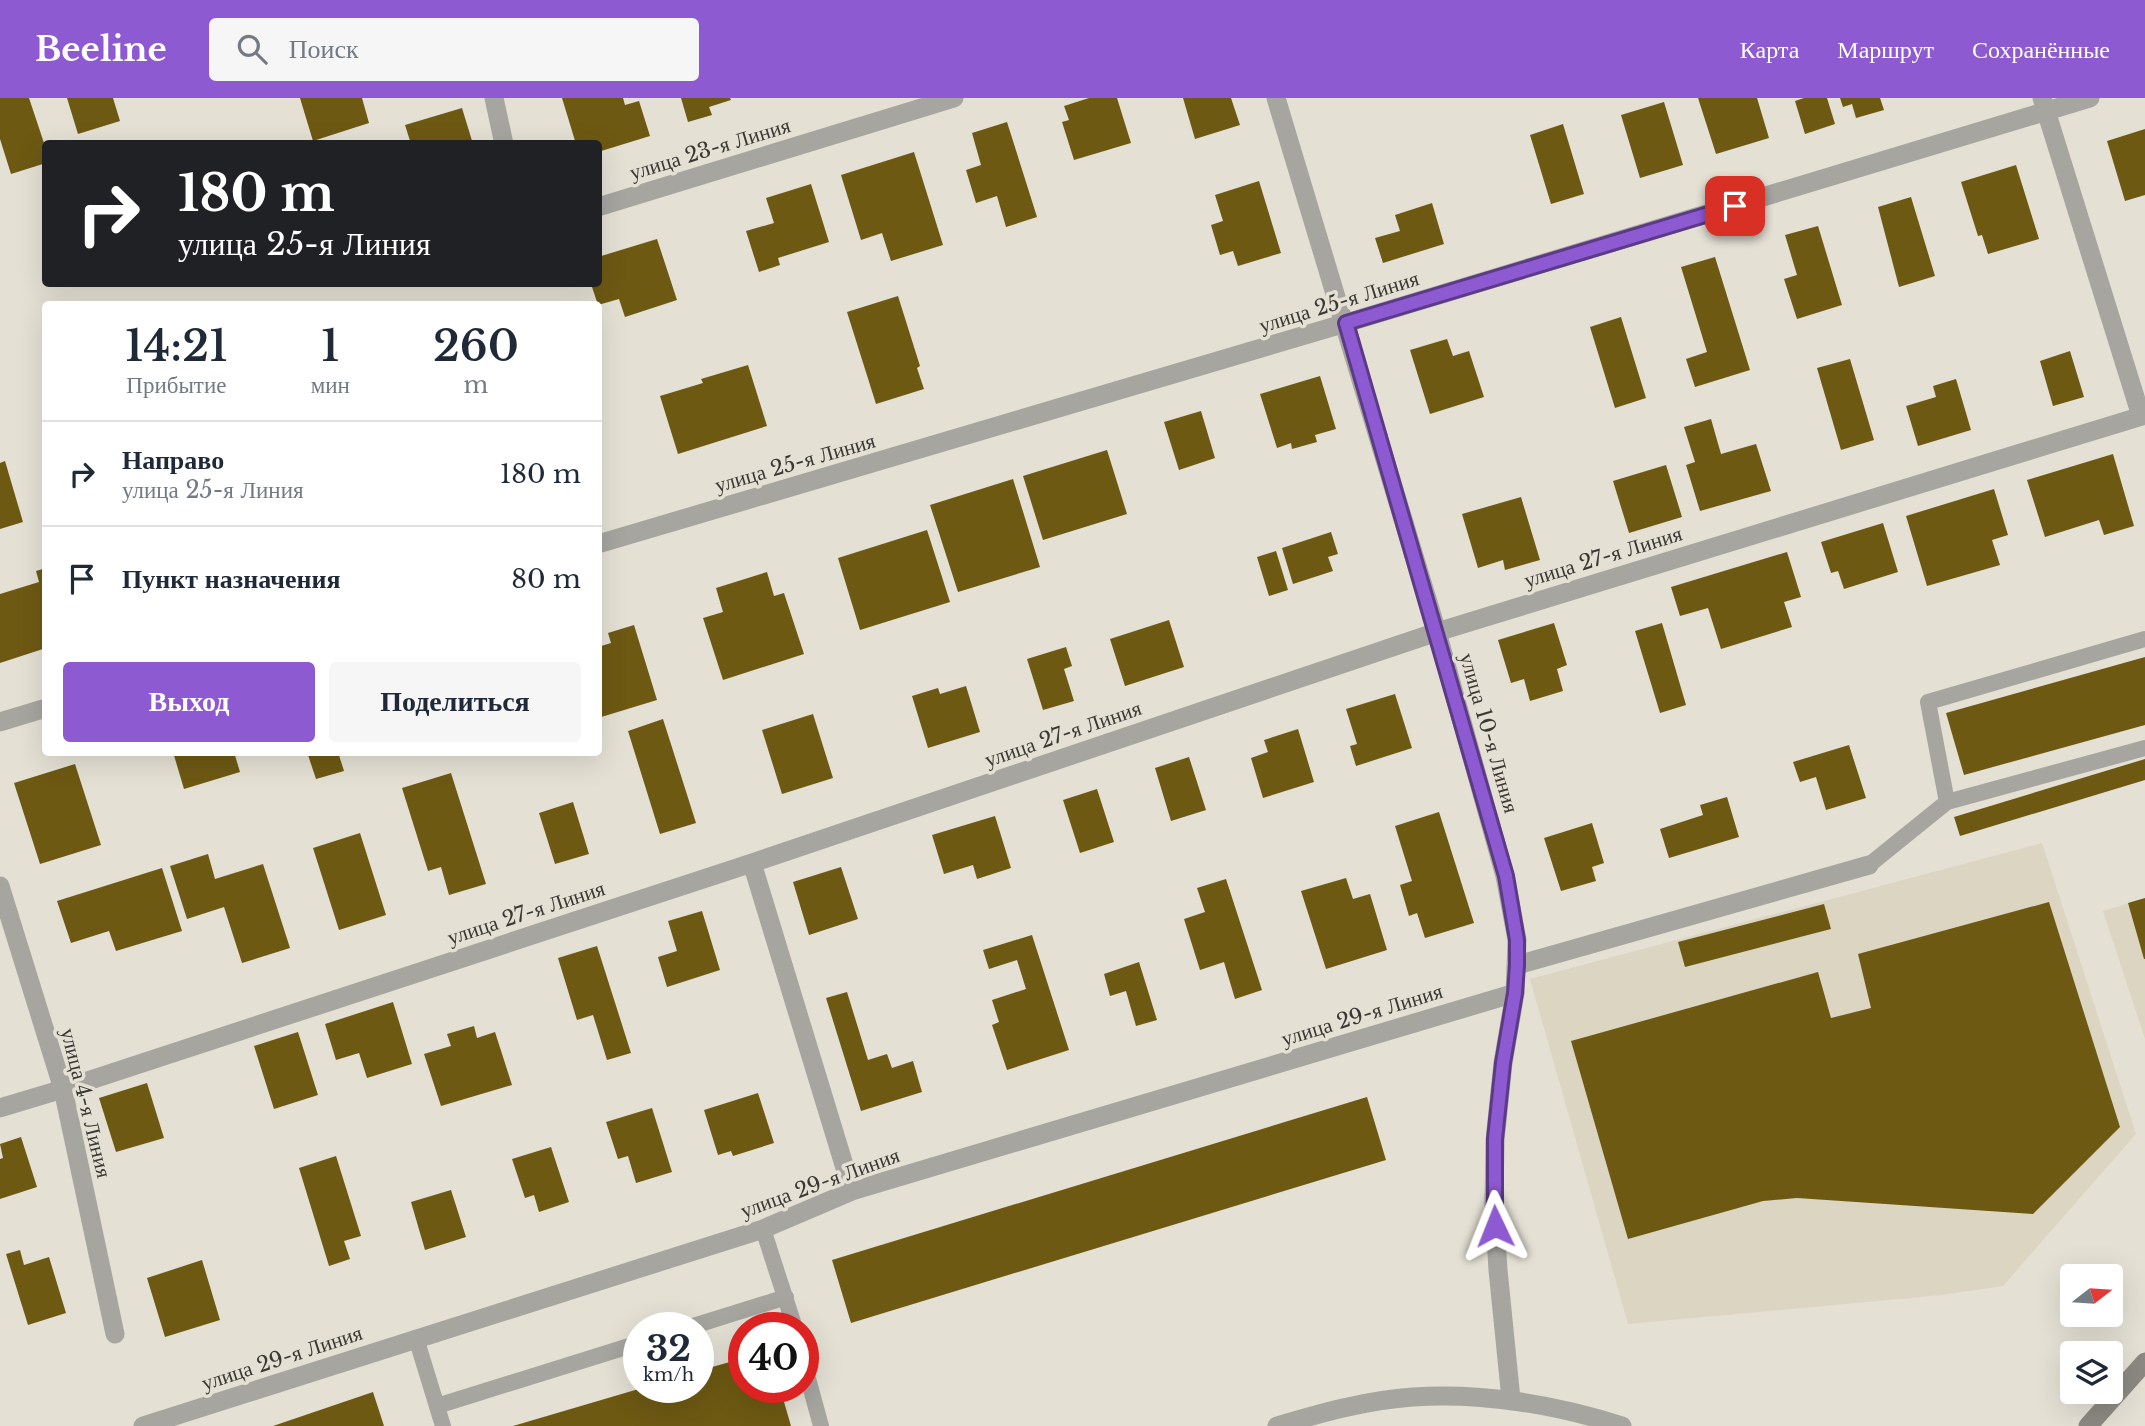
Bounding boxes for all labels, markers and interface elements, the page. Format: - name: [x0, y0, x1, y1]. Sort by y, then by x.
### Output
- search box: [209, 18, 699, 81]
- text: Beeline: [35, 29, 167, 70]
- icon: search: [233, 30, 271, 68]
- text: Поиск: [289, 33, 359, 65]
- text: Карта: [1740, 35, 1799, 64]
- text: Маршрут: [1837, 35, 1934, 64]
- text: Сохранённые: [1972, 35, 2110, 64]
- street label: улица 23-я Линия: [626, 112, 794, 186]
- text: 180 m: [178, 163, 335, 224]
- icon: right: [63, 168, 154, 259]
- pin: [1705, 176, 1765, 236]
- icon: arrive: [1716, 187, 1754, 225]
- text: улица 25-я Линия: [178, 224, 431, 264]
- street label: улица 25-я Линия: [1256, 265, 1422, 339]
- text: 14:21: [125, 320, 228, 372]
- text: 1: [321, 320, 340, 372]
- text: 260: [433, 320, 519, 372]
- text: Прибытие: [126, 371, 226, 399]
- text: мин: [311, 371, 350, 399]
- text: m: [464, 371, 488, 399]
- street label: улица 25-я Линия: [712, 428, 879, 498]
- text: Направо: [122, 444, 224, 476]
- icon: right: [63, 455, 101, 493]
- text: 180 m: [500, 458, 581, 490]
- text: улица 25-я Линия: [122, 476, 304, 504]
- street label: улица 27-я Линия: [1521, 520, 1686, 593]
- icon: arrive: [63, 560, 101, 598]
- text: Пункт назначения: [122, 563, 340, 595]
- text: 80 m: [511, 563, 581, 595]
- street label: улица 10-я Линия: [1454, 650, 1524, 816]
- button: Выход: [63, 662, 315, 742]
- button: Поделиться: [329, 662, 581, 742]
- street label: улица 27-я Линия: [981, 695, 1145, 773]
- street label: улица 27-я Линия: [444, 875, 608, 951]
- street label: улица 29-я Линия: [1278, 978, 1446, 1052]
- street label: улица 4-я Линия: [55, 1026, 117, 1181]
- street label: улица 29-я Линия: [737, 1142, 903, 1224]
- position arrow: [1458, 1189, 1532, 1263]
- north arrow: [2060, 1264, 2123, 1326]
- map controls: [2060, 1264, 2123, 1404]
- speed limit sign: 40: [728, 1312, 819, 1403]
- street label: улица 29-я Линия: [198, 1320, 366, 1396]
- text: 32: [646, 1327, 691, 1370]
- button: layers: [2060, 1341, 2123, 1404]
- text: km/h: [643, 1364, 694, 1386]

